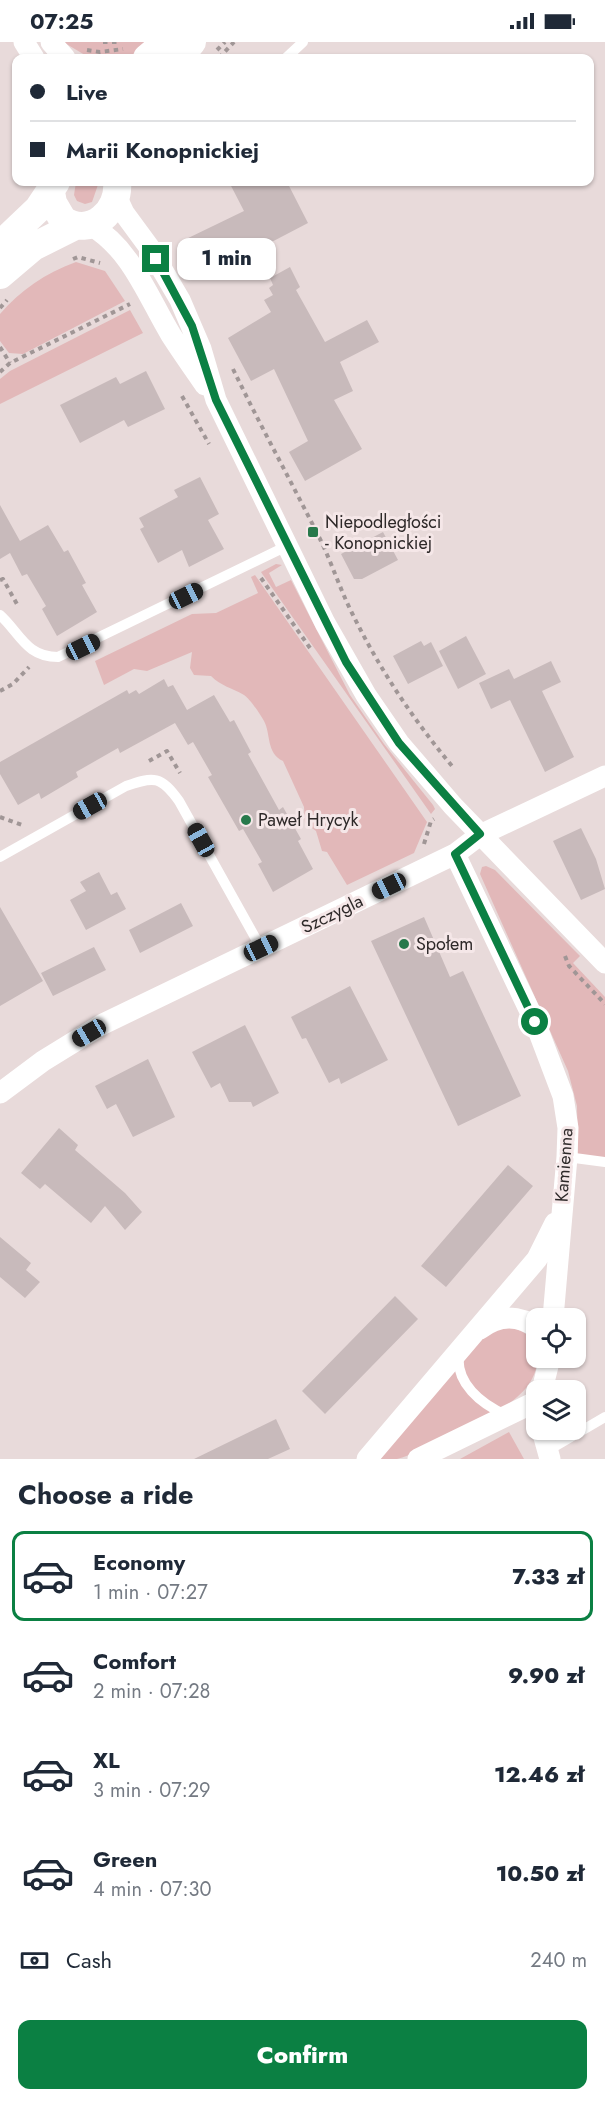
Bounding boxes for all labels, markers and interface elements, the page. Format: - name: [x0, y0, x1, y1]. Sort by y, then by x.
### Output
- text: 07:25: [30, 5, 94, 37]
- text: Live: [66, 76, 108, 108]
- text: Marii Konopnickiej: [66, 134, 259, 166]
- callout: 1 min: [177, 238, 276, 280]
- text: 1 min: [201, 244, 252, 273]
- route end: [142, 245, 169, 272]
- place label: Niepodległości - Konopnickiej: [325, 509, 441, 556]
- marker: Niepodległości - Konopnickiej: [306, 525, 320, 539]
- car: [166, 580, 206, 612]
- car: [63, 631, 103, 663]
- car: [70, 789, 110, 823]
- place label: Paweł Hrycyk: [258, 807, 358, 833]
- marker: Paweł Hrycyk: [239, 813, 253, 827]
- car: [184, 820, 218, 860]
- car: [369, 870, 409, 902]
- street label: Szczygla: [297, 888, 367, 940]
- place label: Społem: [416, 931, 473, 957]
- car: [241, 932, 281, 964]
- marker: Społem: [397, 937, 411, 951]
- route start: [521, 1008, 548, 1035]
- car: [69, 1016, 109, 1050]
- street label: Kamienna: [548, 1127, 580, 1203]
- map controls: [526, 1308, 586, 1440]
- button: locate: [526, 1308, 586, 1368]
- button: layers: [526, 1380, 586, 1440]
- text: Choose a ride: [18, 1475, 193, 1514]
- text: Economy: [93, 1546, 185, 1578]
- icon: car: [21, 1549, 75, 1603]
- text: 7.33 zł: [512, 1560, 584, 1592]
- text: 1 min · 07:27: [93, 1578, 208, 1607]
- text: Comfort: [93, 1645, 176, 1677]
- icon: car: [21, 1648, 75, 1702]
- text: 9.90 zł: [508, 1659, 584, 1691]
- text: 2 min · 07:28: [93, 1677, 210, 1706]
- text: XL: [93, 1744, 120, 1776]
- icon: car: [21, 1747, 75, 1801]
- text: 12.46 zł: [494, 1758, 584, 1790]
- text: 3 min · 07:29: [93, 1776, 211, 1805]
- text: Green: [93, 1843, 157, 1875]
- icon: car: [21, 1846, 75, 1900]
- text: 10.50 zł: [496, 1857, 584, 1889]
- text: 4 min · 07:30: [93, 1875, 211, 1904]
- icon: cash: [18, 1944, 51, 1977]
- text: Cash: [66, 1944, 112, 1976]
- text: 240 m: [530, 1946, 587, 1975]
- button: Confirm: [18, 2020, 587, 2089]

